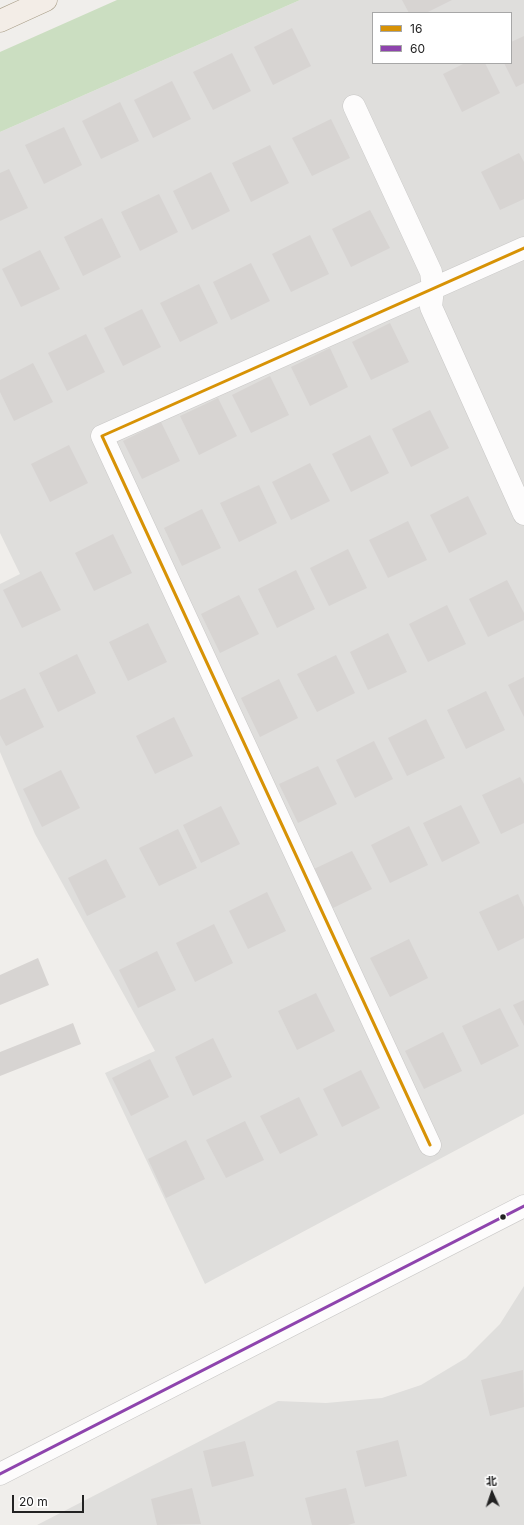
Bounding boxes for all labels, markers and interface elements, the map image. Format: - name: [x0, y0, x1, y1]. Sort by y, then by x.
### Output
- legend: [372, 12, 512, 64]
- text: 16: [410, 21, 422, 36]
- text: 60: [410, 41, 425, 56]
- unlabelled marker: [498, 1212, 508, 1222]
- north arrow: [472, 1473, 512, 1513]
- text: 北: [486, 1474, 497, 1488]
- scale bar: [14, 1487, 86, 1513]
- text: 20 m: [19, 1494, 48, 1509]

